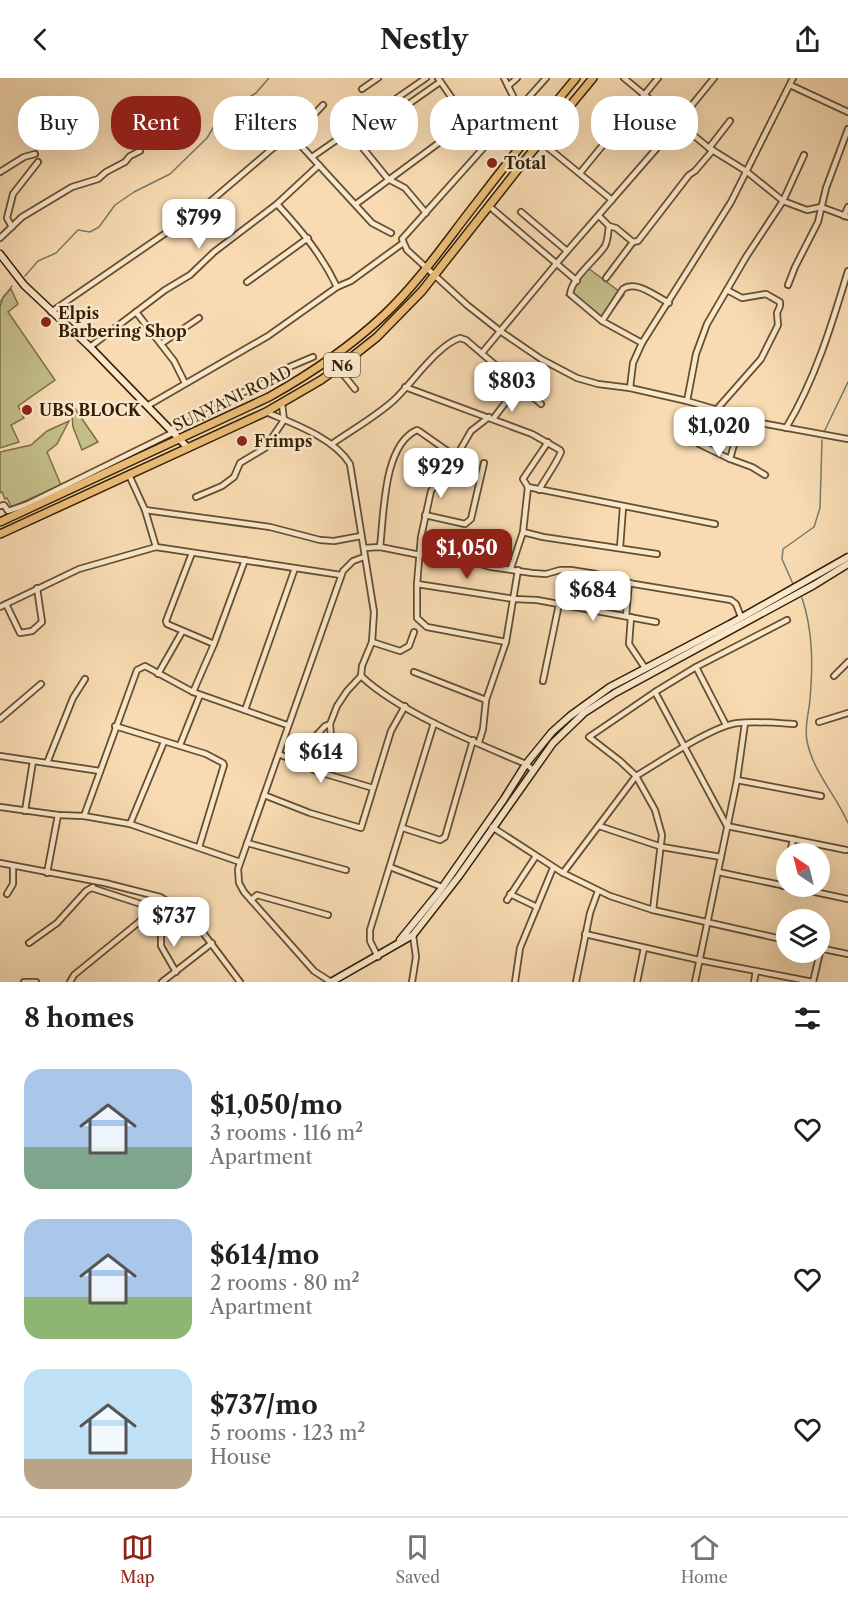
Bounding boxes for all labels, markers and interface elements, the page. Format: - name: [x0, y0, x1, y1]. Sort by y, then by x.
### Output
- icon: back: [24, 23, 57, 56]
- text: Nestly: [380, 23, 468, 56]
- icon: share: [791, 23, 824, 56]
- chip: Buy: [18, 96, 99, 150]
- chip: Rent: [111, 96, 201, 150]
- chip: Filters: [213, 96, 318, 150]
- chip: New: [330, 96, 418, 150]
- chip: Apartment: [430, 96, 579, 150]
- chip: House: [591, 96, 698, 150]
- place label: Total: [504, 153, 547, 173]
- marker: Total: [485, 156, 499, 170]
- pin: $799: [163, 199, 235, 250]
- text: $799: [176, 206, 222, 230]
- place label: Elpis Barbering Shop: [58, 303, 187, 341]
- marker: Elpis Barbering Shop: [39, 315, 53, 329]
- road number: N6: [324, 353, 360, 377]
- street label: SUNYANI ROAD: [169, 361, 295, 435]
- pin: $803: [476, 362, 548, 413]
- text: $803: [488, 369, 536, 393]
- place label: UBS BLOCK: [39, 400, 142, 420]
- marker: UBS BLOCK: [20, 403, 34, 417]
- pin: $1,020: [670, 407, 768, 458]
- text: $1,020: [688, 414, 750, 438]
- place label: Frimps: [254, 431, 312, 451]
- marker: Frimps: [235, 434, 249, 448]
- pin: $929: [405, 448, 477, 499]
- text: $929: [418, 455, 464, 479]
- pin: $1,050: [418, 529, 516, 580]
- text: $1,050: [436, 536, 498, 560]
- pin: $684: [557, 571, 629, 622]
- text: $684: [569, 578, 617, 602]
- pin: $614: [285, 733, 357, 784]
- text: $614: [299, 740, 343, 764]
- north arrow: [776, 843, 830, 897]
- map controls: [776, 843, 830, 963]
- pin: $737: [138, 897, 210, 948]
- text: $737: [152, 904, 196, 928]
- button: layers: [776, 909, 830, 963]
- text: 8 homes: [24, 1002, 134, 1034]
- icon: filters: [791, 1002, 824, 1035]
- text: $1,050/mo: [210, 1089, 342, 1121]
- icon: home: [72, 1093, 144, 1165]
- icon: heart: [791, 1113, 824, 1146]
- text: 3 rooms · 116 m²: [210, 1121, 363, 1145]
- text: Apartment: [210, 1145, 313, 1169]
- text: $614/mo: [210, 1239, 319, 1271]
- icon: home: [72, 1243, 144, 1315]
- icon: heart: [791, 1263, 824, 1296]
- text: 2 rooms · 80 m²: [210, 1271, 360, 1295]
- text: Apartment: [210, 1295, 313, 1319]
- text: $737/mo: [210, 1389, 318, 1421]
- icon: home: [72, 1393, 144, 1465]
- icon: heart: [791, 1413, 824, 1446]
- text: 5 rooms · 123 m²: [210, 1421, 366, 1445]
- text: House: [210, 1445, 271, 1469]
- tab: Map: [120, 1531, 155, 1587]
- tab: Saved: [395, 1531, 440, 1587]
- tab: Home: [681, 1531, 728, 1587]

